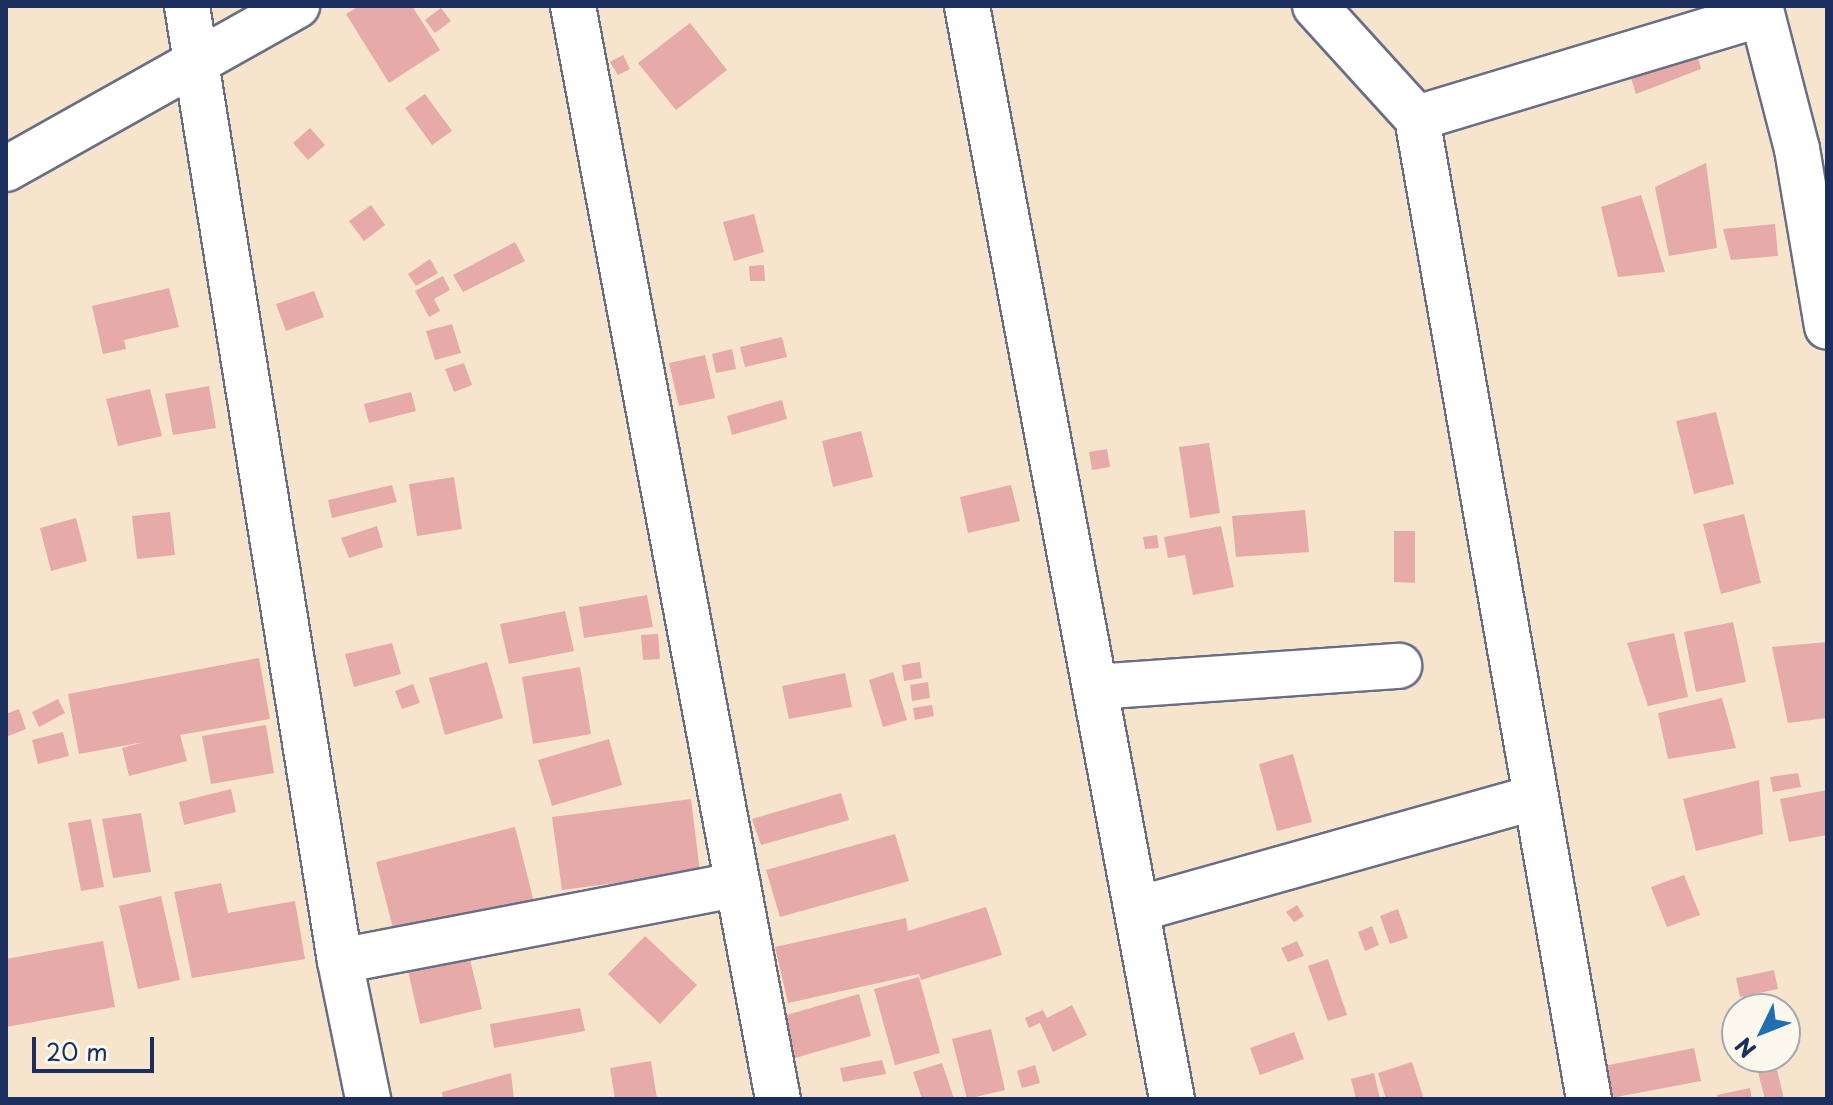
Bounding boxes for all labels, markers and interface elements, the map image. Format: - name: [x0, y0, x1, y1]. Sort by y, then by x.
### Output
- north arrow: [1721, 993, 1801, 1073]
- scale bar: [36, 1021, 158, 1071]
- text: N: [1727, 1031, 1763, 1066]
- text: 20 m: [46, 1033, 108, 1069]

